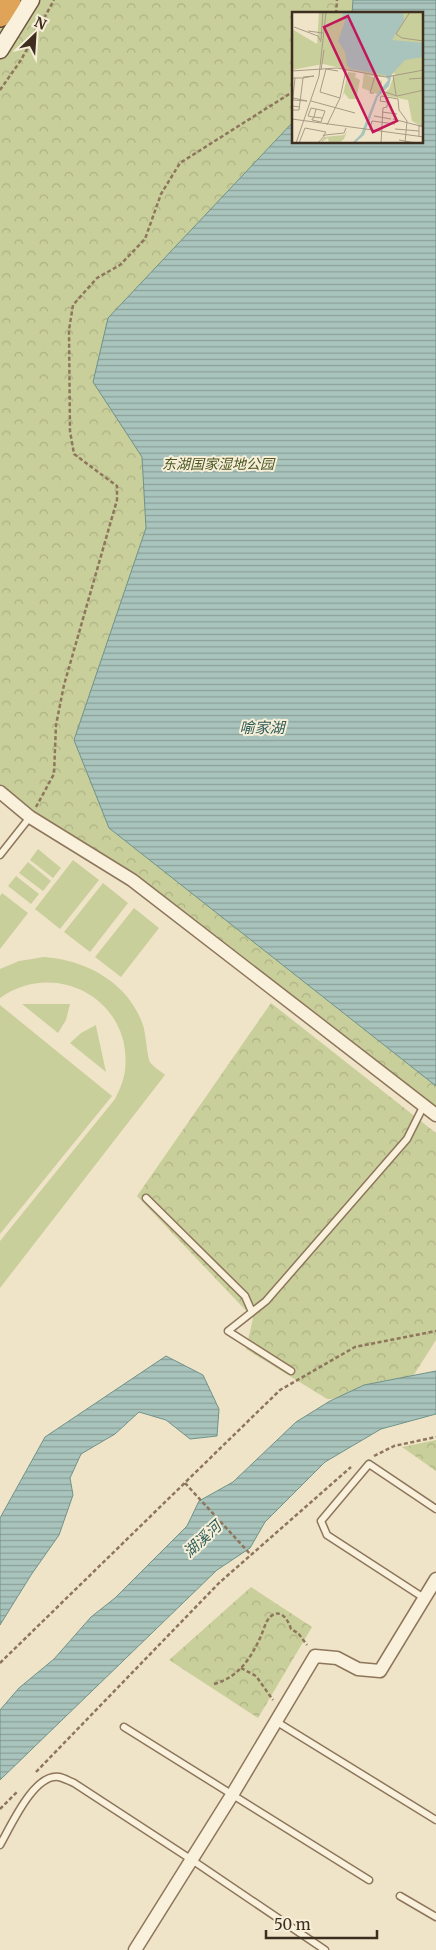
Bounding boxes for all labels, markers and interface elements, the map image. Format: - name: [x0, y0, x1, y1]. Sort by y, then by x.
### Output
- north arrow: [10, 10, 60, 60]
- inset map: [292, 12, 424, 144]
- text: N: [32, 13, 49, 34]
- park label: 东湖国家湿地公园: [162, 455, 276, 473]
- water label: 喻家湖: [239, 718, 286, 737]
- water label: 湖溪河: [179, 1515, 227, 1561]
- scale bar: [266, 1908, 377, 1940]
- text: 50 m: [274, 1915, 311, 1934]

